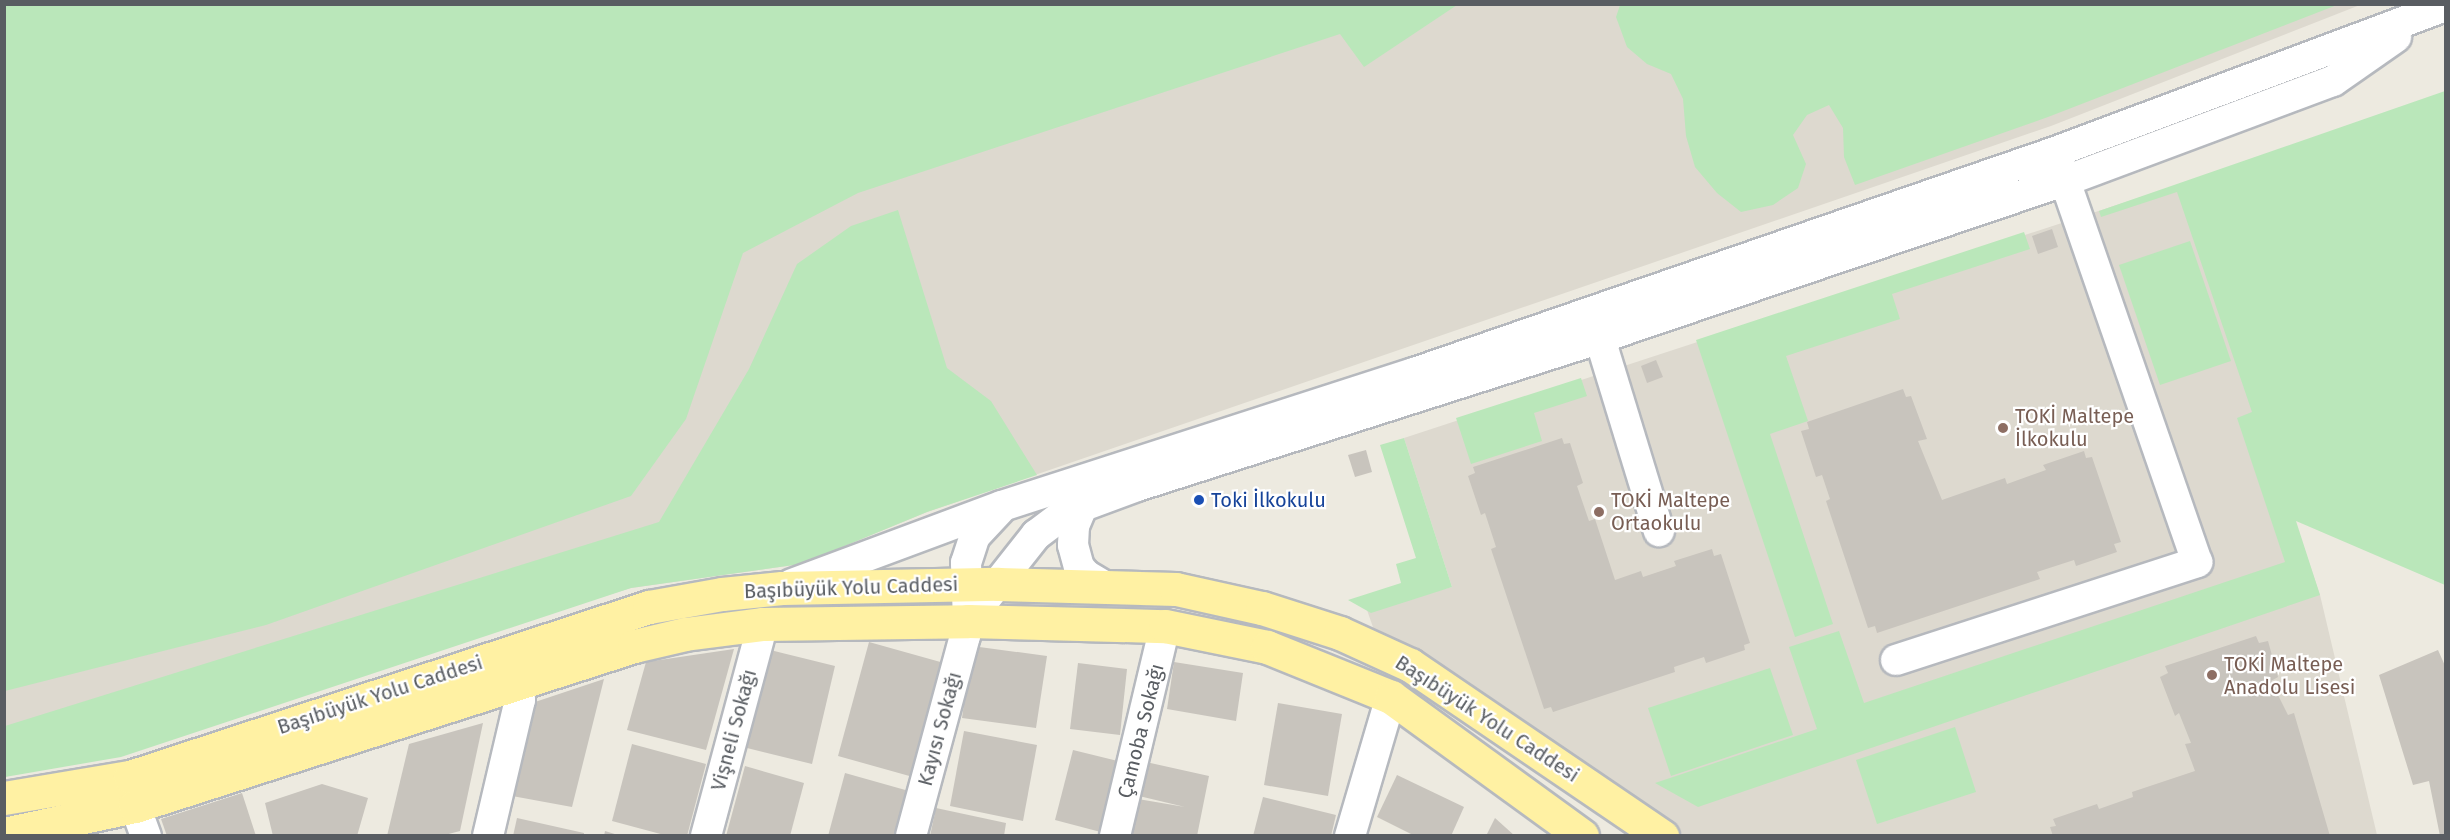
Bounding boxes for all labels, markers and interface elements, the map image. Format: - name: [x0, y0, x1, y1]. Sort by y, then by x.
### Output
- place label: TOKİ Maltepe İlkokulu: [2015, 404, 2134, 451]
- marker: TOKİ Maltepe İlkokulu: [1996, 421, 2010, 435]
- place label: Toki İlkokulu: [1211, 488, 1326, 512]
- place label: TOKİ Maltepe Ortaokulu: [1611, 488, 1730, 535]
- marker: Toki İlkokulu: [1192, 493, 1206, 507]
- marker: TOKİ Maltepe Ortaokulu: [1592, 505, 1606, 519]
- street label: Başıbüyük Yolu Caddesi: [743, 572, 959, 604]
- street label: Başıbüyük Yolu Caddesi: [274, 650, 486, 740]
- street label: Başıbüyük Yolu Caddesi: [1391, 651, 1583, 787]
- place label: TOKİ Maltepe Anadolu Lisesi: [2224, 652, 2355, 699]
- street label: Çamoba Sokağı: [1113, 661, 1169, 801]
- street label: Vişneli Sokağı: [706, 667, 762, 793]
- marker: TOKİ Maltepe Anadolu Lisesi: [2205, 668, 2219, 682]
- street label: Kayısı Sokağı: [913, 669, 967, 789]

